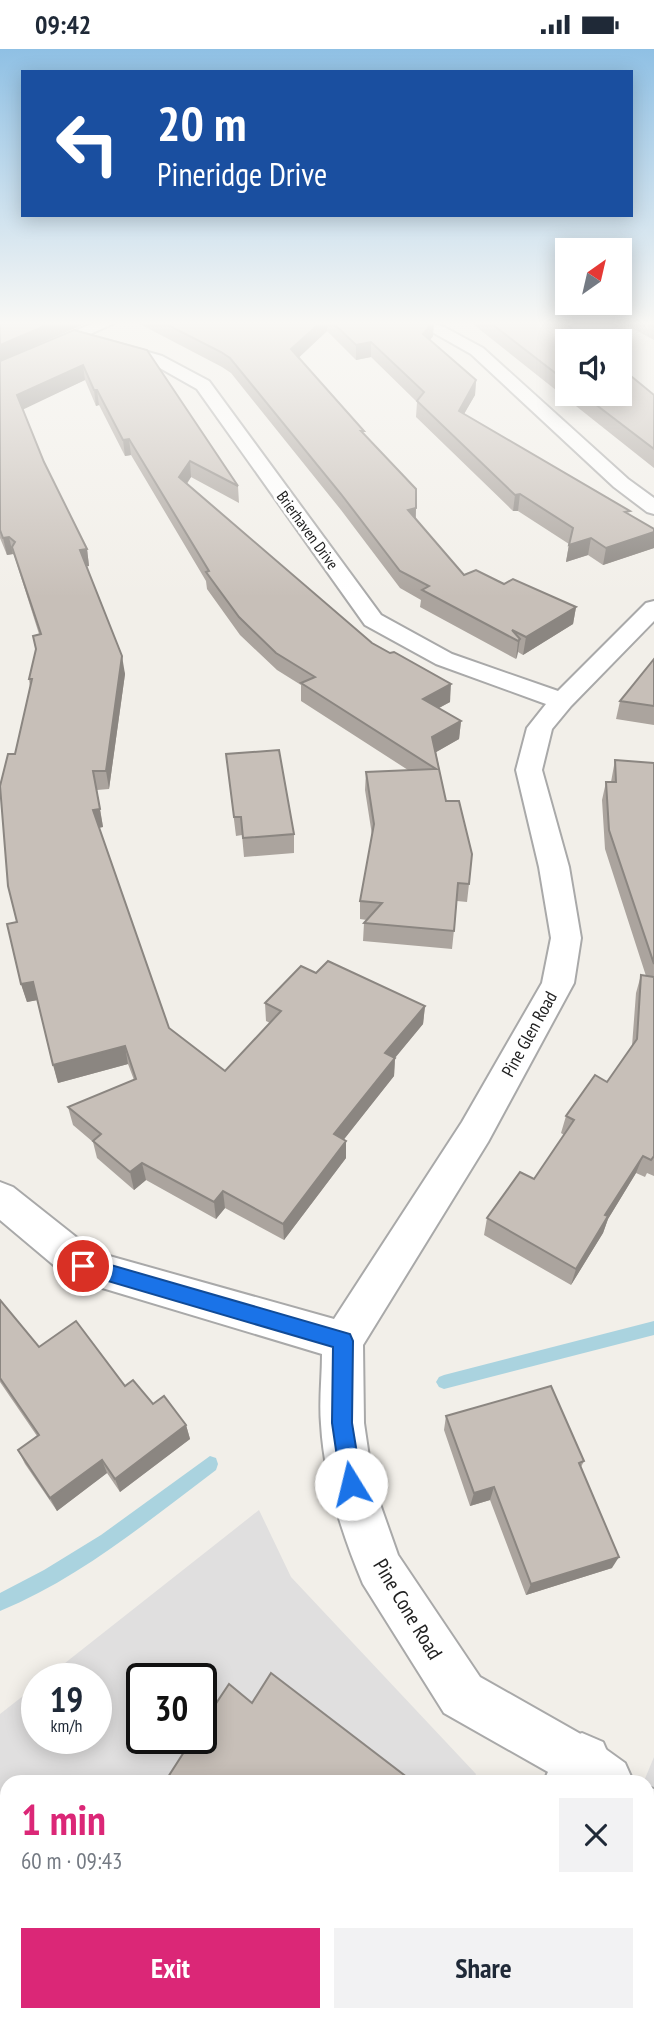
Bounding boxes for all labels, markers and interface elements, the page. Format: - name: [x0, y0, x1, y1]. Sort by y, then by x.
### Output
- text: 09:42: [35, 8, 91, 41]
- text: 20 m: [157, 91, 246, 155]
- icon: left: [42, 98, 133, 189]
- text: Pineridge Drive: [157, 153, 327, 195]
- north arrow: [555, 238, 632, 315]
- map controls: [555, 238, 632, 406]
- button: sound: [555, 329, 632, 406]
- street label: Brierhaven Drive: [273, 487, 343, 573]
- street label: Pine Glen Road: [496, 987, 562, 1081]
- pin: [53, 1236, 113, 1296]
- icon: arrive: [64, 1247, 102, 1285]
- position arrow: [314, 1447, 388, 1521]
- street label: Pine Cone Road: [367, 1554, 449, 1664]
- speed limit sign: 30: [126, 1663, 217, 1754]
- text: 19: [50, 1676, 83, 1722]
- text: km/h: [51, 1714, 82, 1737]
- text: 1 min: [21, 1792, 106, 1847]
- button: close: [559, 1798, 633, 1872]
- text: 60 m · 09:43: [21, 1846, 122, 1875]
- button: Exit: [21, 1928, 320, 2008]
- button: Share: [334, 1928, 633, 2008]

